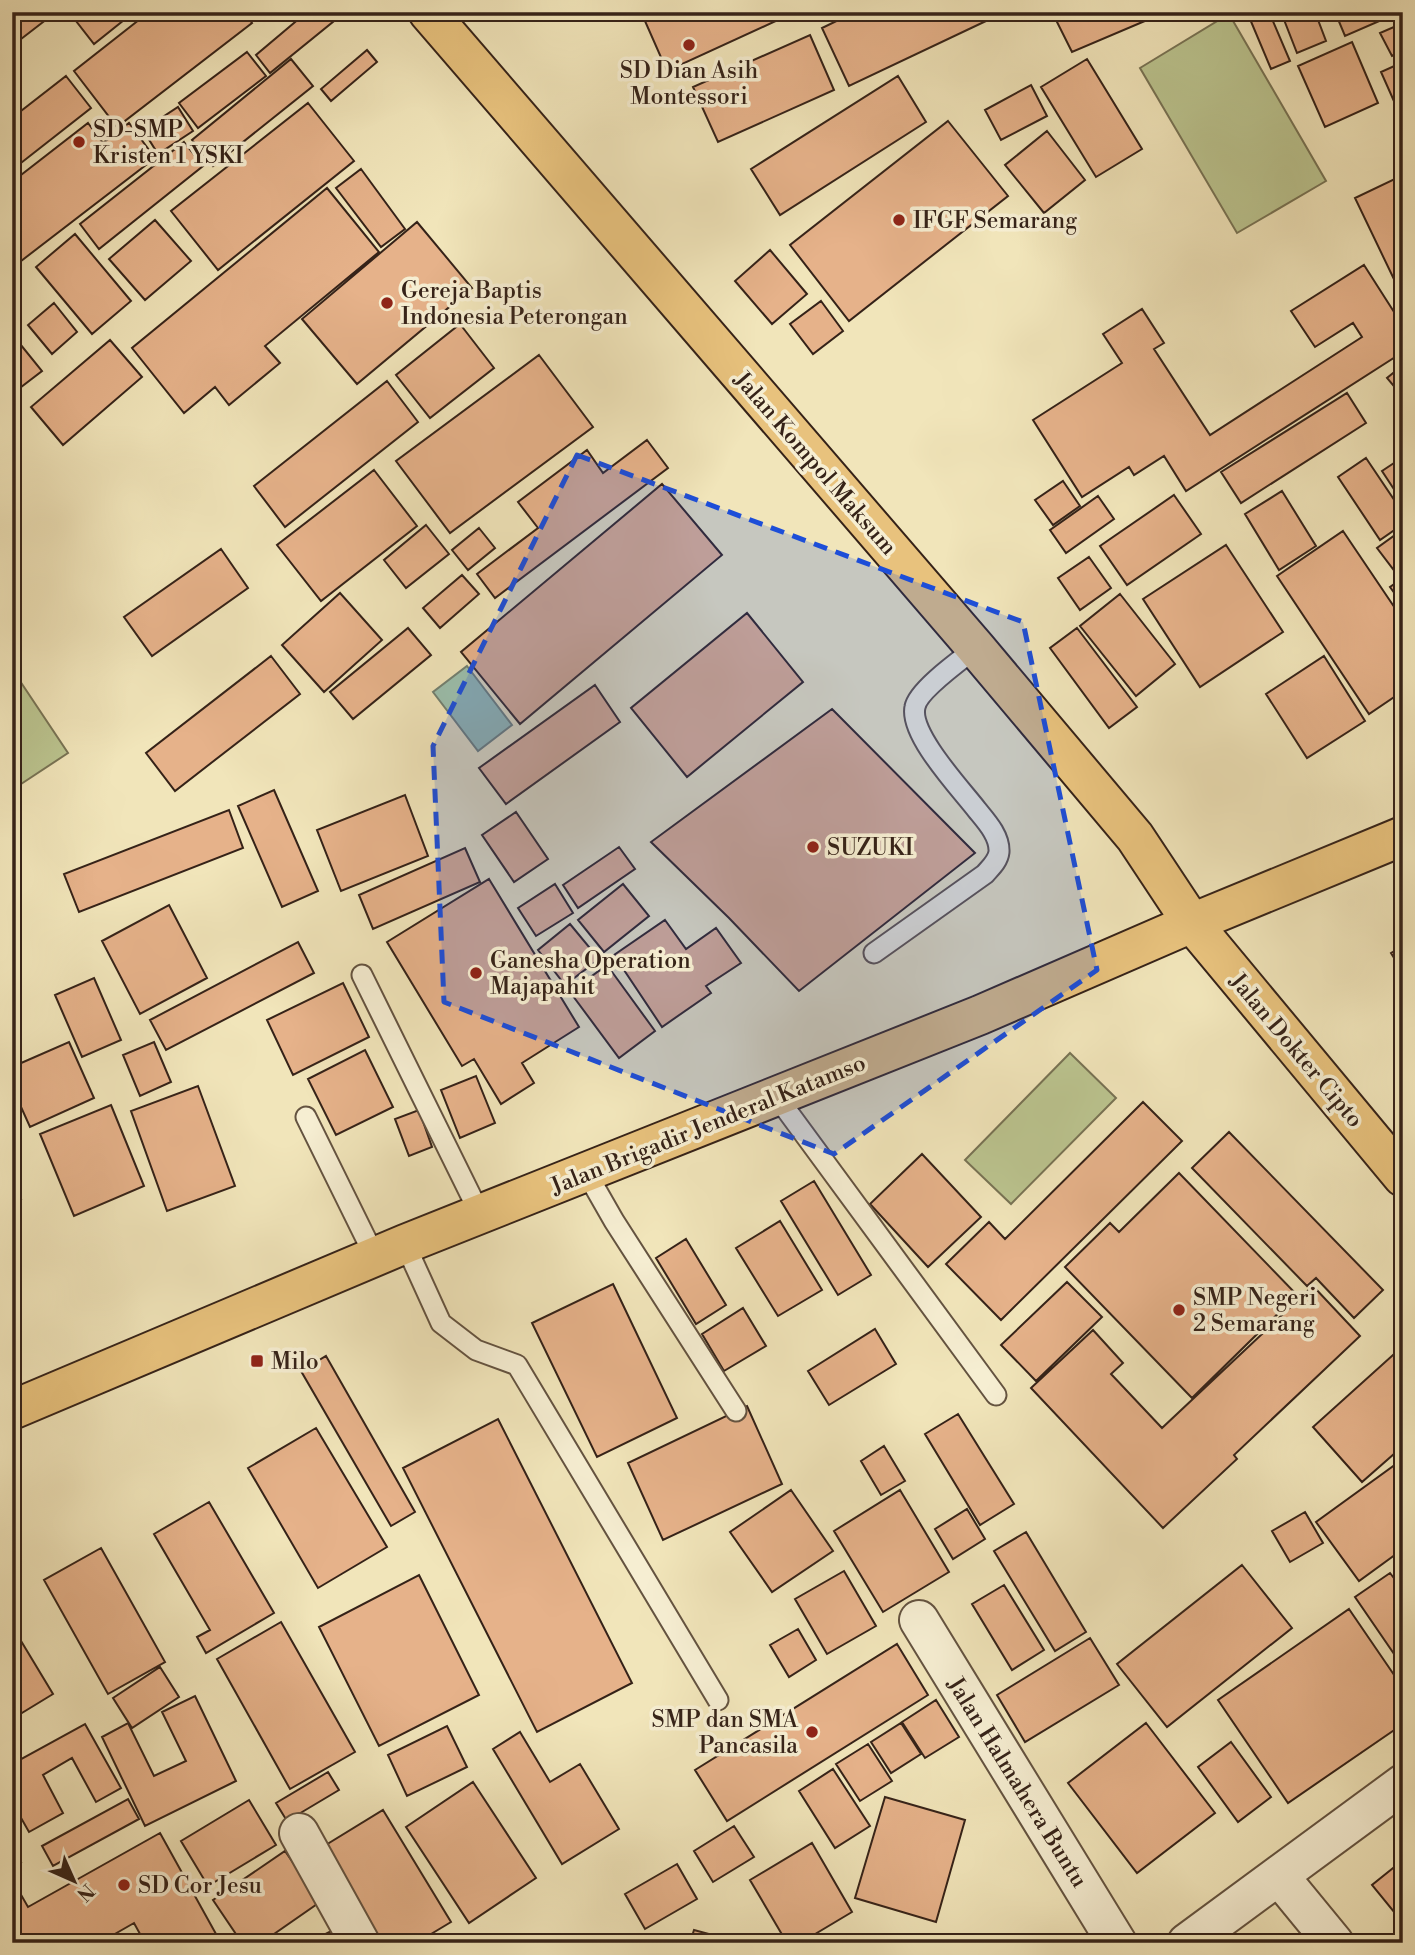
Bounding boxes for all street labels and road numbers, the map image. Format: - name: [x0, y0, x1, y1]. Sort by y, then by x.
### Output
- street label: Jalan Kompol Maksum: [727, 365, 903, 561]
- street label: Jalan Dokter Cipto: [1223, 967, 1369, 1133]
- street label: Jalan Brigadir Jenderal Katamso: [546, 1049, 870, 1201]
- street label: Jalan Halmahera Buntu: [940, 1671, 1093, 1893]

